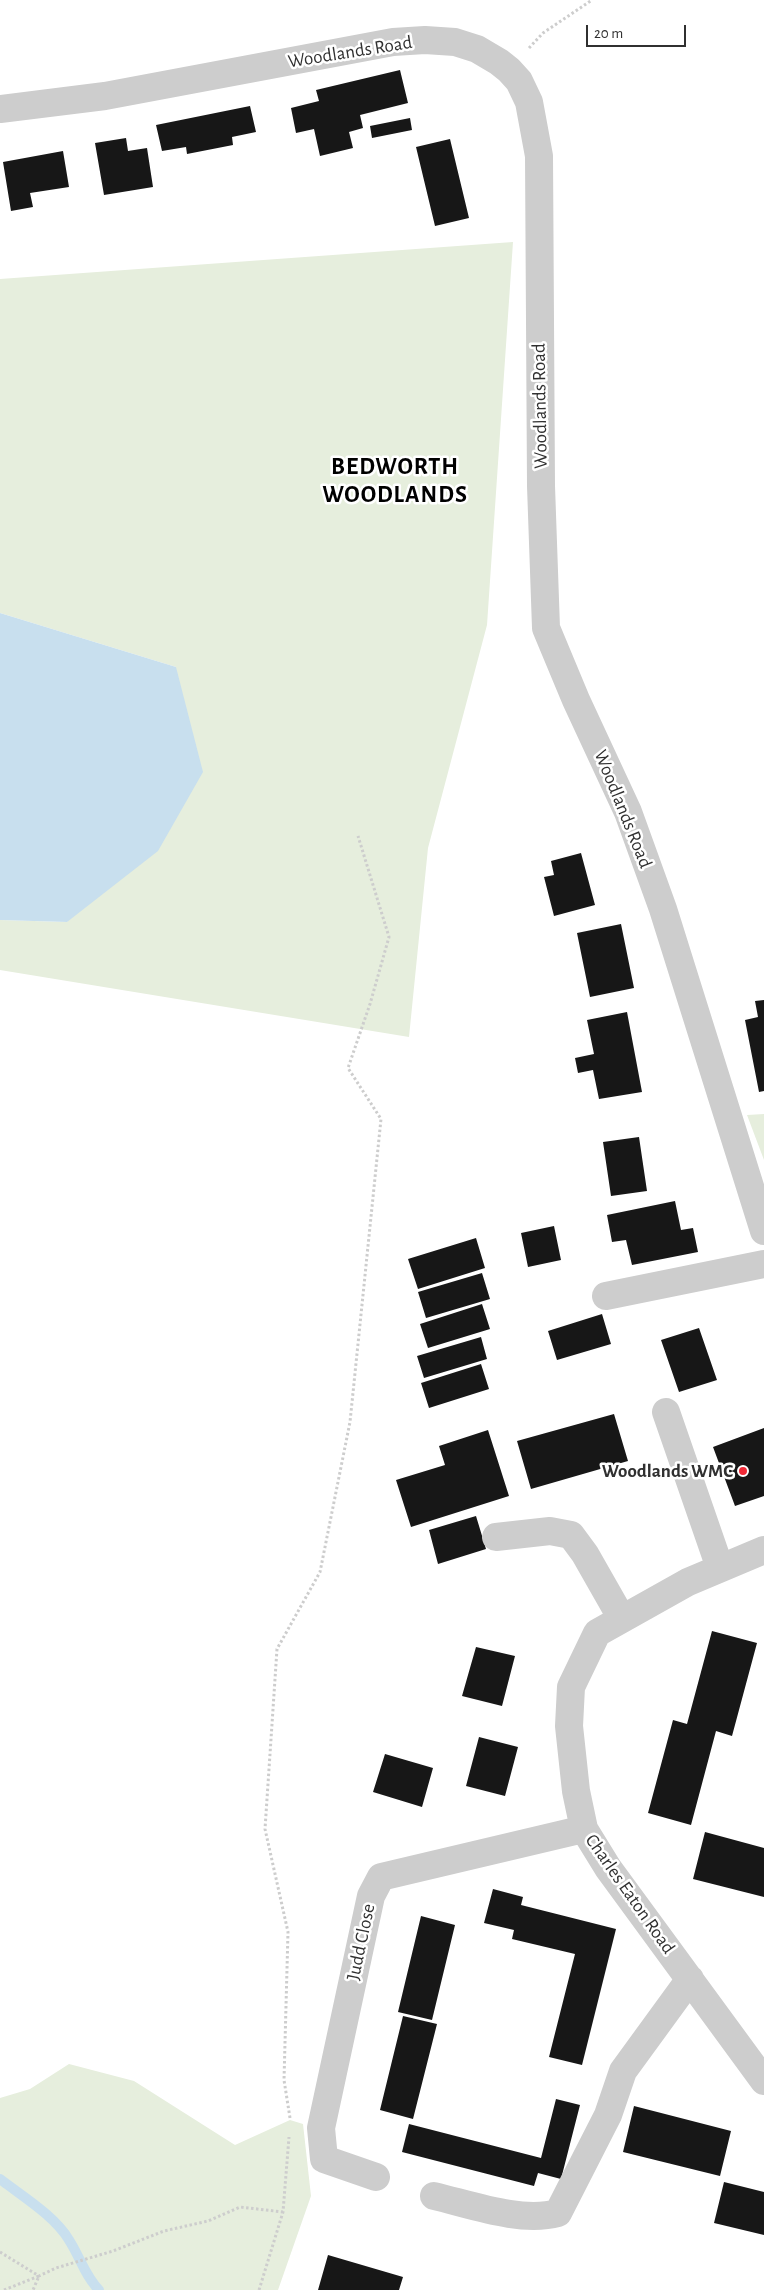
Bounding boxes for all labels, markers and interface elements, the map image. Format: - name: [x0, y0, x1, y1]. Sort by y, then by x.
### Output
- scale bar: [589, 15, 689, 47]
- text: 20 m: [594, 26, 623, 41]
- street label: Woodlands Road: [286, 31, 414, 73]
- street label: Woodlands Road: [528, 343, 552, 469]
- district label: BEDWORTH WOODLANDS: [321, 453, 469, 509]
- street label: Woodlands Road: [589, 747, 657, 871]
- place label: Woodlands WMC: [602, 1460, 733, 1482]
- marker: Woodlands WMC: [737, 1465, 749, 1477]
- street label: Charles Eaton Road: [580, 1830, 680, 1958]
- street label: Judd Close: [342, 1902, 380, 1982]

